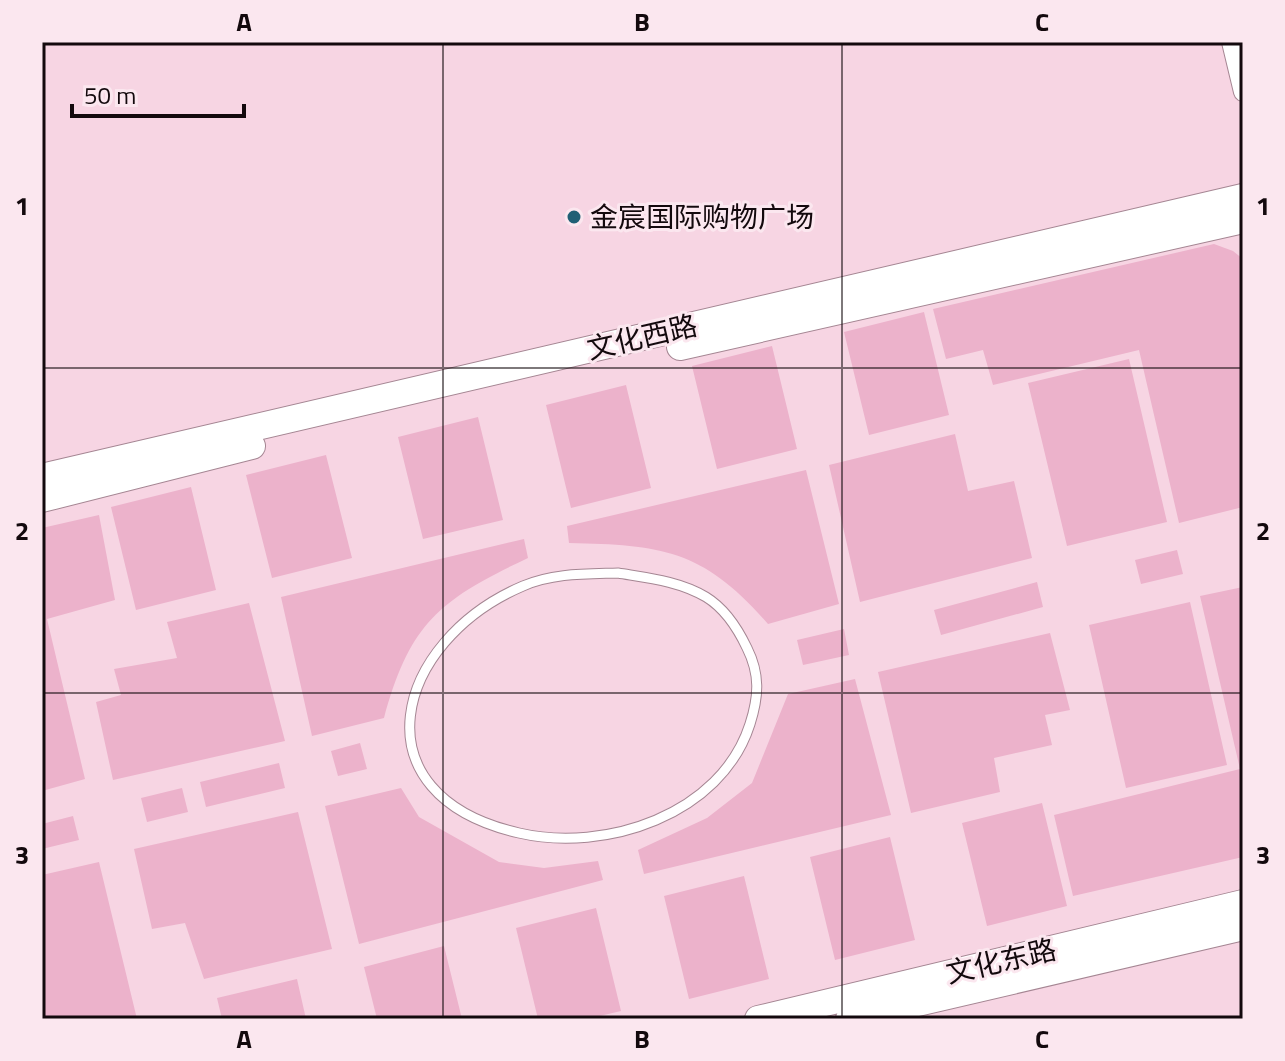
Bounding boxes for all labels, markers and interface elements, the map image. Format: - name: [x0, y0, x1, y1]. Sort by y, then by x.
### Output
- text: A: [236, 2, 252, 41]
- text: B: [634, 2, 650, 41]
- text: C: [1035, 2, 1049, 41]
- scale bar: [72, 68, 244, 118]
- text: 50 m: [84, 77, 136, 113]
- text: 1: [15, 186, 29, 225]
- text: 1: [1256, 186, 1270, 225]
- place label: 金宸国际购物广场: [590, 195, 814, 238]
- marker: 金宸国际购物广场: [565, 208, 583, 226]
- street label: 文化西路: [582, 303, 701, 370]
- text: 2: [15, 511, 29, 550]
- text: 2: [1256, 511, 1270, 550]
- text: 3: [15, 835, 29, 874]
- text: 3: [1256, 835, 1270, 874]
- street label: 文化东路: [941, 927, 1060, 994]
- text: A: [236, 1019, 252, 1058]
- text: B: [634, 1019, 650, 1058]
- text: C: [1035, 1019, 1049, 1058]

